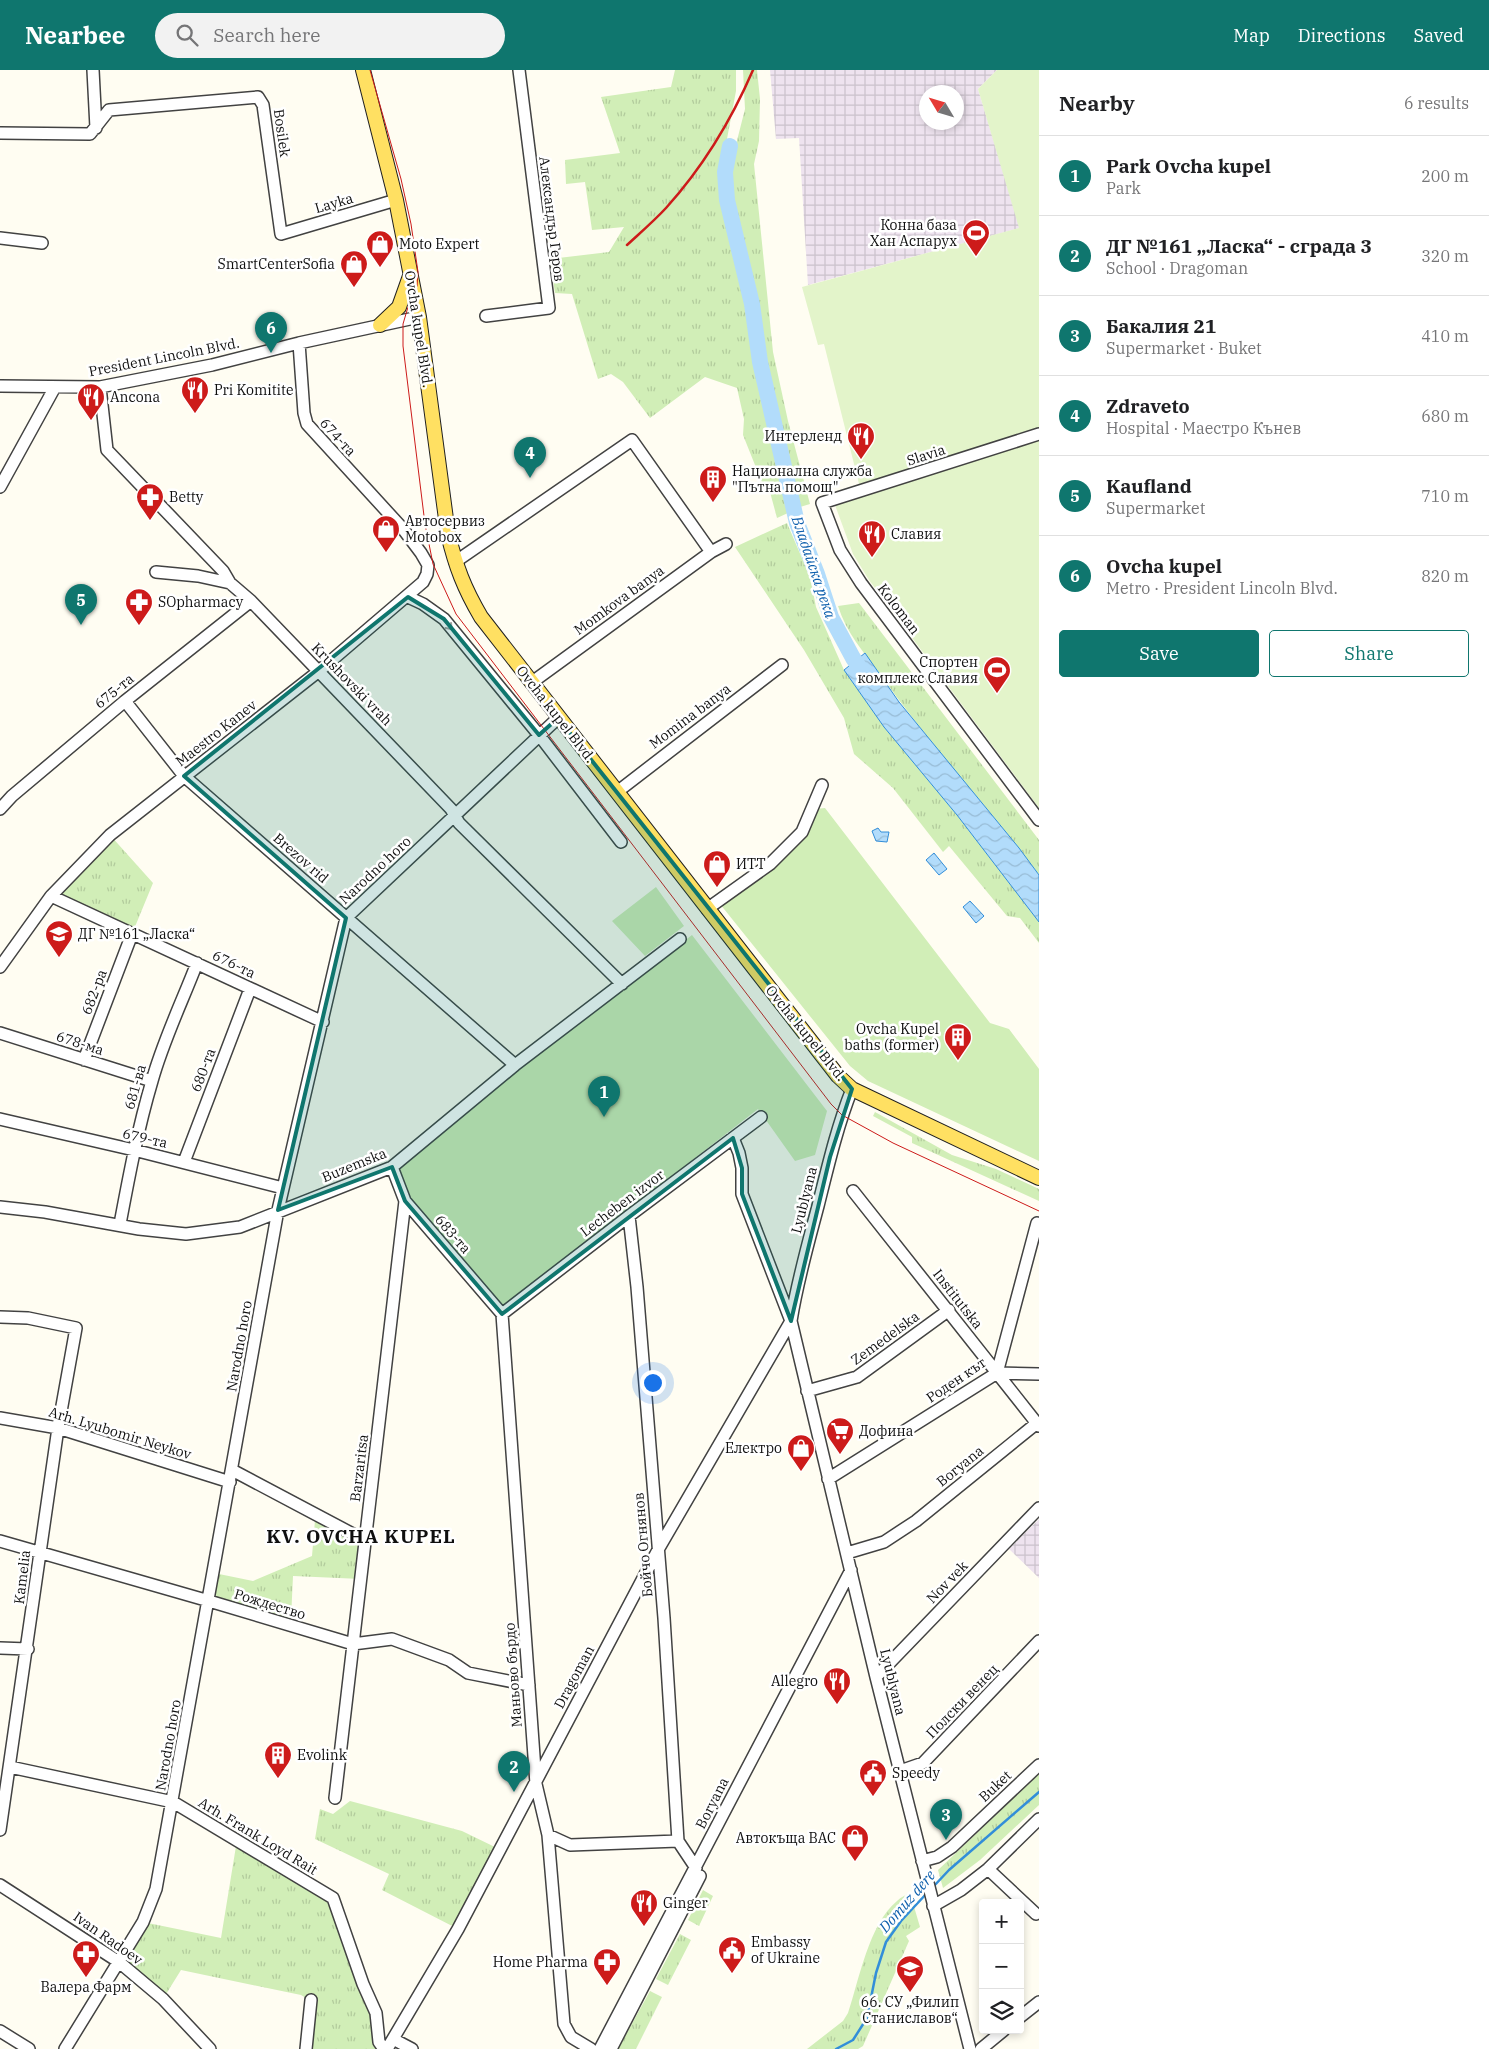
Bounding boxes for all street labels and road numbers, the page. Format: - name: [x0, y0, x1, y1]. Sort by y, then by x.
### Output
- street label: Bosilek: [270, 108, 294, 159]
- street label: Александър Геров: [535, 155, 569, 283]
- street label: Layka: [313, 189, 356, 217]
- street label: Ovcha kupel Blvd.: [401, 269, 437, 389]
- street label: President Lincoln Blvd.: [87, 334, 241, 380]
- street label: 674-та: [316, 414, 360, 460]
- street label: Slavia: [904, 440, 948, 470]
- street label: Momkova banya: [570, 561, 668, 639]
- street label: Koloman: [874, 580, 924, 638]
- street label: Krushovski vrah: [308, 639, 396, 729]
- street label: Ovcha kupel Blvd.: [513, 662, 599, 766]
- street label: 675-та: [91, 669, 138, 712]
- street label: Momina banya: [646, 679, 735, 753]
- street label: Maestro Kanev: [172, 696, 260, 770]
- street label: Brezov rid: [270, 829, 333, 887]
- street label: Narodno horo: [335, 832, 415, 908]
- street label: 676-та: [210, 946, 259, 982]
- street label: 682-ра: [77, 966, 111, 1017]
- street label: Ovcha kupel Blvd.: [762, 981, 850, 1085]
- street label: 678-ма: [54, 1027, 106, 1059]
- street label: 680-та: [186, 1045, 220, 1095]
- street label: 681-ва: [120, 1062, 150, 1112]
- street label: 679-та: [121, 1124, 170, 1152]
- street label: Buzemska: [319, 1144, 389, 1186]
- street label: Lyublyana: [787, 1164, 821, 1235]
- street label: Lecheben izvor: [576, 1165, 668, 1240]
- street label: 683-та: [431, 1211, 475, 1257]
- street label: Institutska: [929, 1265, 987, 1333]
- street label: Narodno horo: [222, 1299, 256, 1393]
- street label: Zemedelska: [847, 1307, 923, 1369]
- street label: Роден кът: [923, 1353, 989, 1407]
- street label: Arh. Lyubomir Neykov: [46, 1403, 194, 1463]
- street label: Barzaritsa: [346, 1433, 372, 1503]
- street label: Boryana: [933, 1441, 987, 1490]
- street label: Бойчо Огнянов: [629, 1492, 657, 1598]
- street label: Kamelia: [10, 1549, 34, 1605]
- street label: Nov vek: [922, 1556, 972, 1607]
- street label: Рождество: [232, 1585, 308, 1623]
- street label: Маньово бърдо: [500, 1622, 526, 1728]
- street label: Dragoman: [550, 1642, 598, 1712]
- street label: Lyublyana: [876, 1647, 910, 1718]
- street label: Полски венец: [922, 1660, 1002, 1742]
- street label: Narodno horo: [151, 1698, 185, 1792]
- street label: Buket: [975, 1766, 1015, 1806]
- street label: Boryana: [691, 1774, 733, 1832]
- street label: Arh. Frank Loyd Rait: [195, 1793, 321, 1879]
- street label: Ivan Radoev: [70, 1908, 147, 1969]

